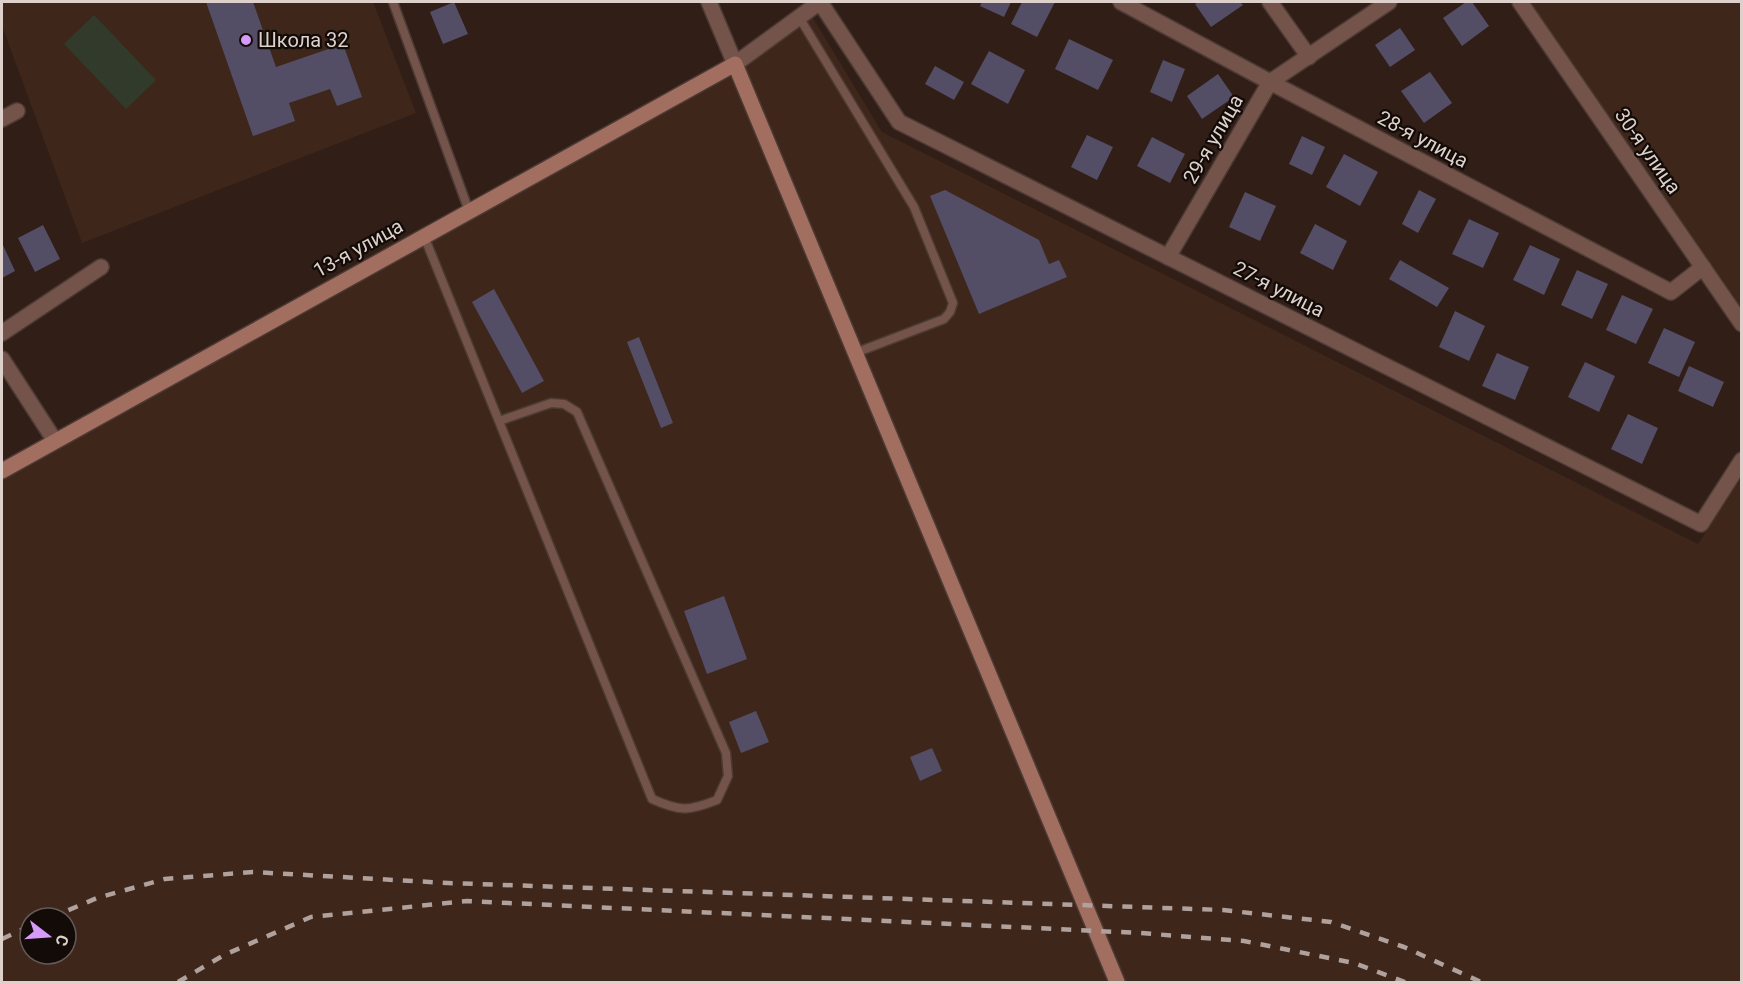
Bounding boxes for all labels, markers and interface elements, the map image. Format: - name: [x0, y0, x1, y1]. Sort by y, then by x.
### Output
- place label: Школа 32: [258, 28, 349, 52]
- marker: Школа 32: [239, 33, 253, 47]
- street label: 29-я улица: [1178, 90, 1248, 188]
- street label: 30-я улица: [1610, 104, 1686, 198]
- street label: 28-я улица: [1374, 105, 1472, 173]
- street label: 13-я улица: [309, 214, 407, 282]
- street label: 27-я улица: [1230, 256, 1328, 322]
- north arrow: [18, 906, 78, 966]
- text: С: [51, 932, 72, 948]

